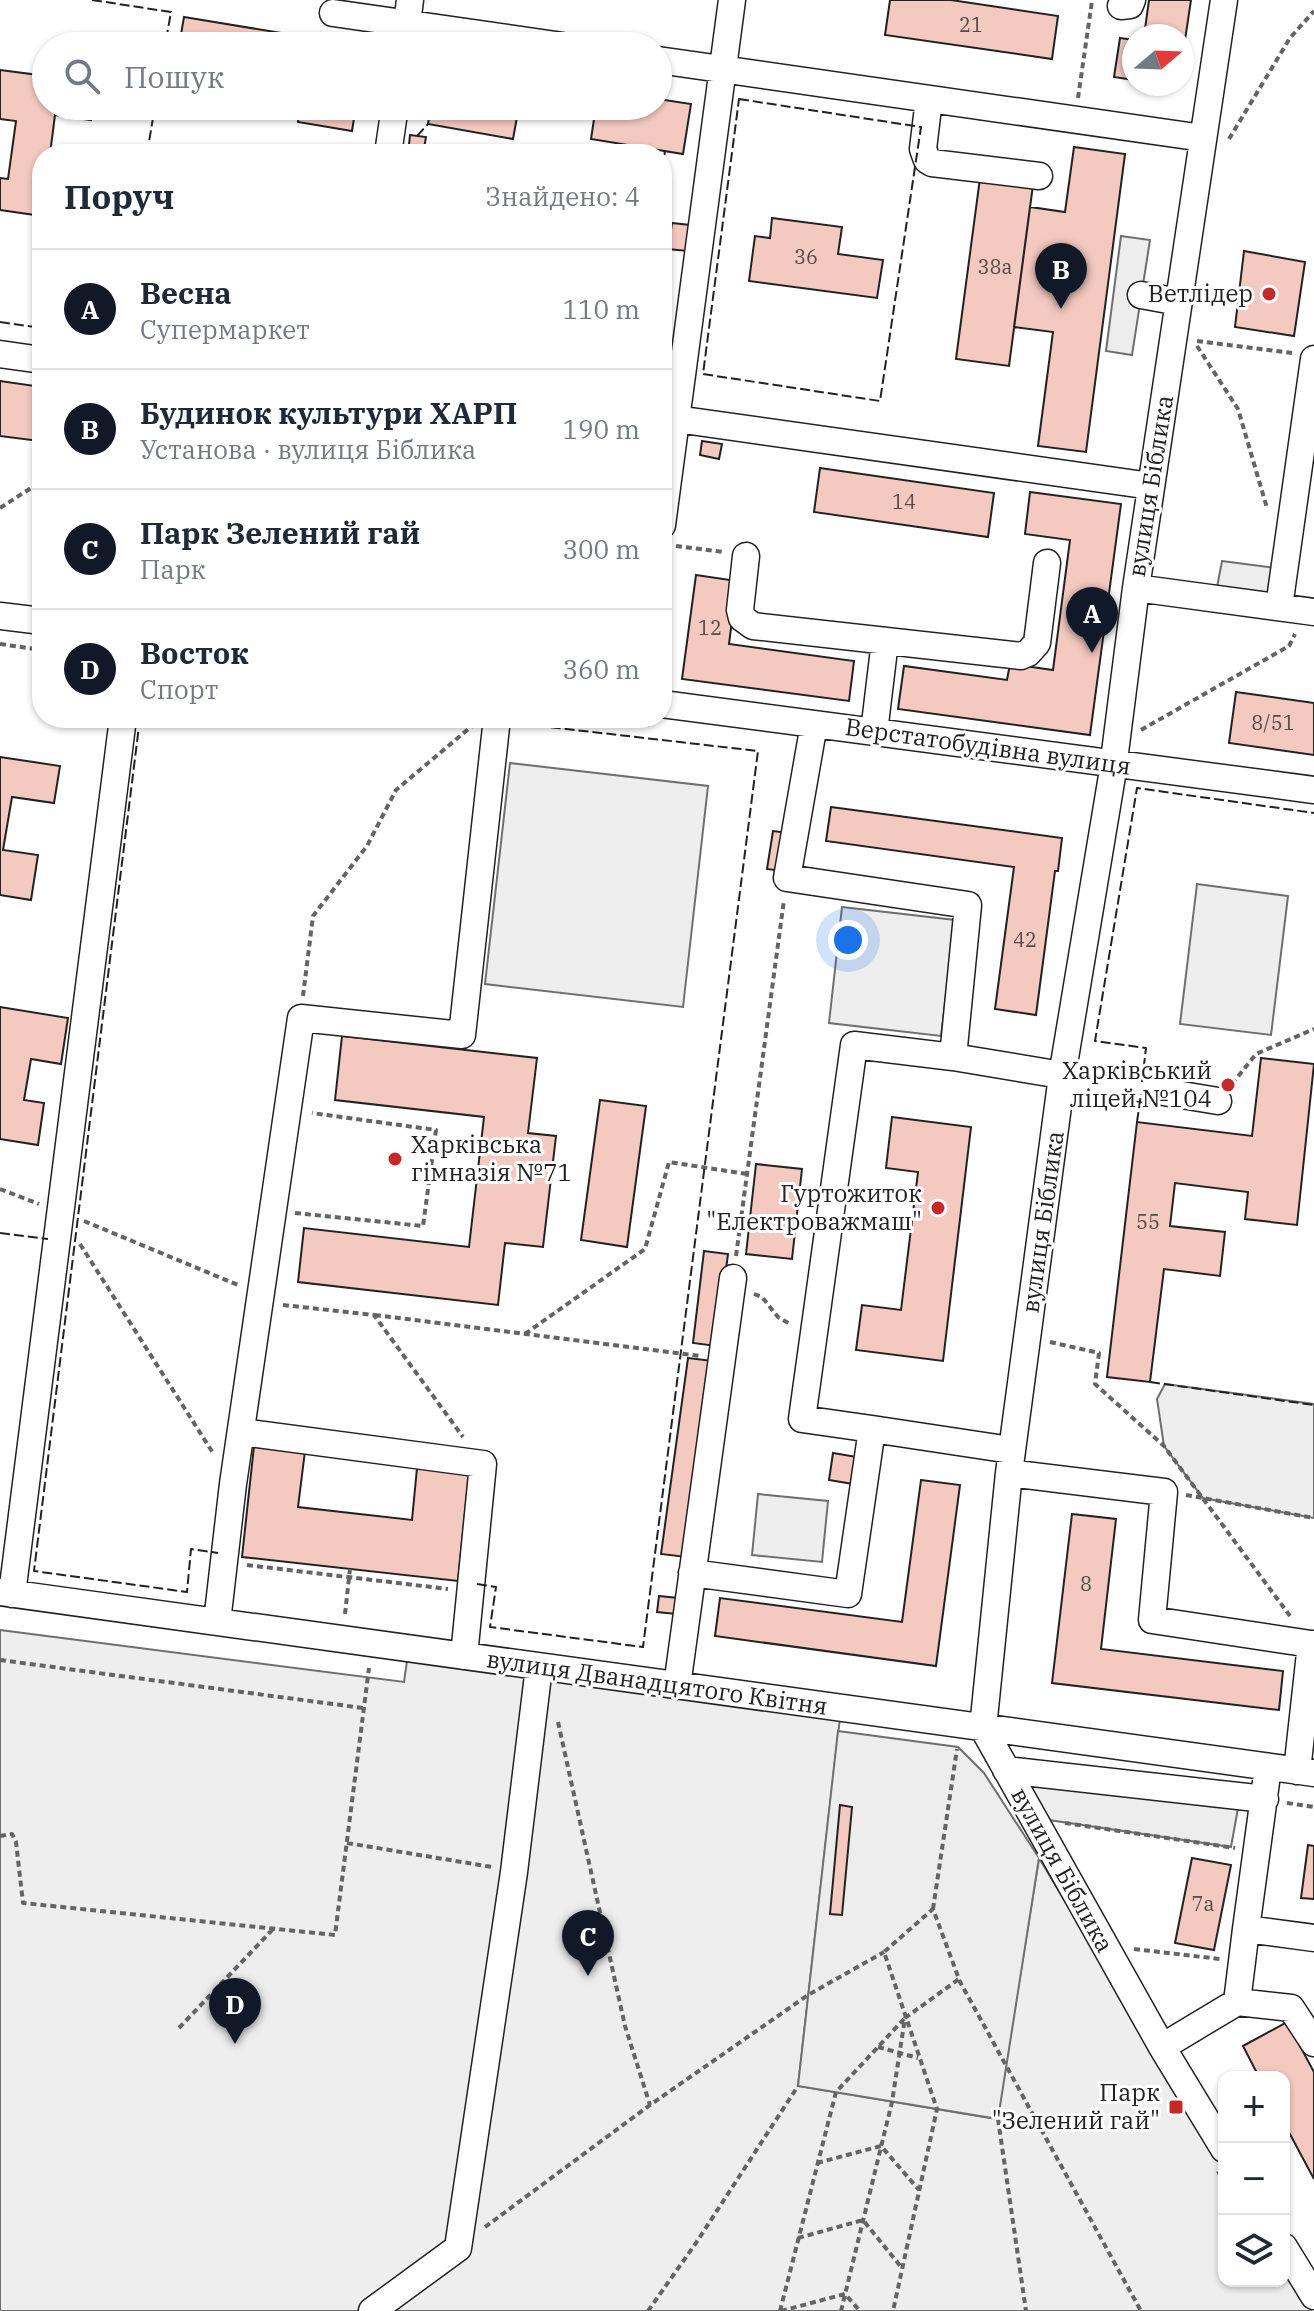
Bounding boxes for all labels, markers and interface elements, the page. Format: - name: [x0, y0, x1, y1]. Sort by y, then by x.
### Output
- house number: 21: [959, 11, 983, 38]
- north arrow: [1122, 24, 1194, 96]
- search box: [32, 32, 672, 120]
- icon: search: [60, 54, 104, 98]
- text: Пошук: [124, 57, 224, 96]
- text: Поруч: [64, 174, 174, 218]
- text: Знайдено: 4: [485, 179, 640, 213]
- house number: 36: [794, 243, 818, 270]
- pin: B: [1035, 243, 1087, 309]
- house number: 38а: [978, 253, 1013, 280]
- text: Весна: [140, 273, 232, 312]
- place label: Ветлідер: [1148, 277, 1253, 309]
- marker: Ветлідер: [1260, 285, 1278, 303]
- text: A: [81, 292, 99, 326]
- text: 110 m: [562, 292, 640, 326]
- text: Супермаркет: [140, 312, 310, 346]
- text: Будинок культури ХАРП: [140, 393, 517, 432]
- street label: вулиця Біблика: [1120, 393, 1180, 579]
- text: B: [81, 412, 99, 446]
- text: 190 m: [562, 412, 640, 446]
- text: Установа · вулиця Біблика: [140, 432, 476, 466]
- house number: 14: [892, 488, 916, 515]
- text: Парк Зелений гай: [140, 513, 420, 552]
- text: C: [81, 532, 99, 566]
- text: 300 m: [562, 532, 640, 566]
- text: Парк: [140, 552, 206, 586]
- pin: A: [1066, 587, 1118, 653]
- house number: 12: [698, 614, 722, 641]
- text: Восток: [140, 633, 249, 672]
- text: D: [80, 652, 100, 686]
- text: 360 m: [562, 652, 640, 686]
- text: Спорт: [140, 672, 218, 706]
- house number: 8/51: [1251, 709, 1295, 736]
- street label: Верстатобудівна вулиця: [843, 710, 1133, 782]
- your location: [828, 920, 868, 960]
- house number: 42: [1013, 926, 1037, 953]
- place label: Харківський ліцей №104: [1062, 1054, 1212, 1114]
- marker: Харківський ліцей №104: [1219, 1076, 1237, 1094]
- place label: Харківська гімназія №71: [411, 1128, 572, 1188]
- street label: вулиця Біблика: [1013, 1129, 1071, 1315]
- marker: Харківська гімназія №71: [386, 1150, 404, 1168]
- place label: Гуртожиток "Електроважмаш": [706, 1177, 922, 1237]
- marker: Гуртожиток "Електроважмаш": [929, 1199, 947, 1217]
- house number: 55: [1136, 1208, 1160, 1235]
- house number: 8: [1080, 1570, 1092, 1597]
- street label: вулиця Дванадцятого Квітня: [485, 1642, 830, 1722]
- street label: вулиця Біблика: [1004, 1781, 1121, 1958]
- house number: 7а: [1192, 1890, 1215, 1917]
- pin: C: [562, 1910, 614, 1976]
- pin: D: [209, 1978, 261, 2044]
- map controls: [1218, 2071, 1290, 2287]
- button: +: [1218, 2071, 1290, 2143]
- place label: Парк "Зелений гай": [992, 2076, 1160, 2136]
- marker: Парк "Зелений гай": [1167, 2098, 1185, 2116]
- button: −: [1218, 2143, 1290, 2215]
- button: layers: [1218, 2215, 1290, 2287]

